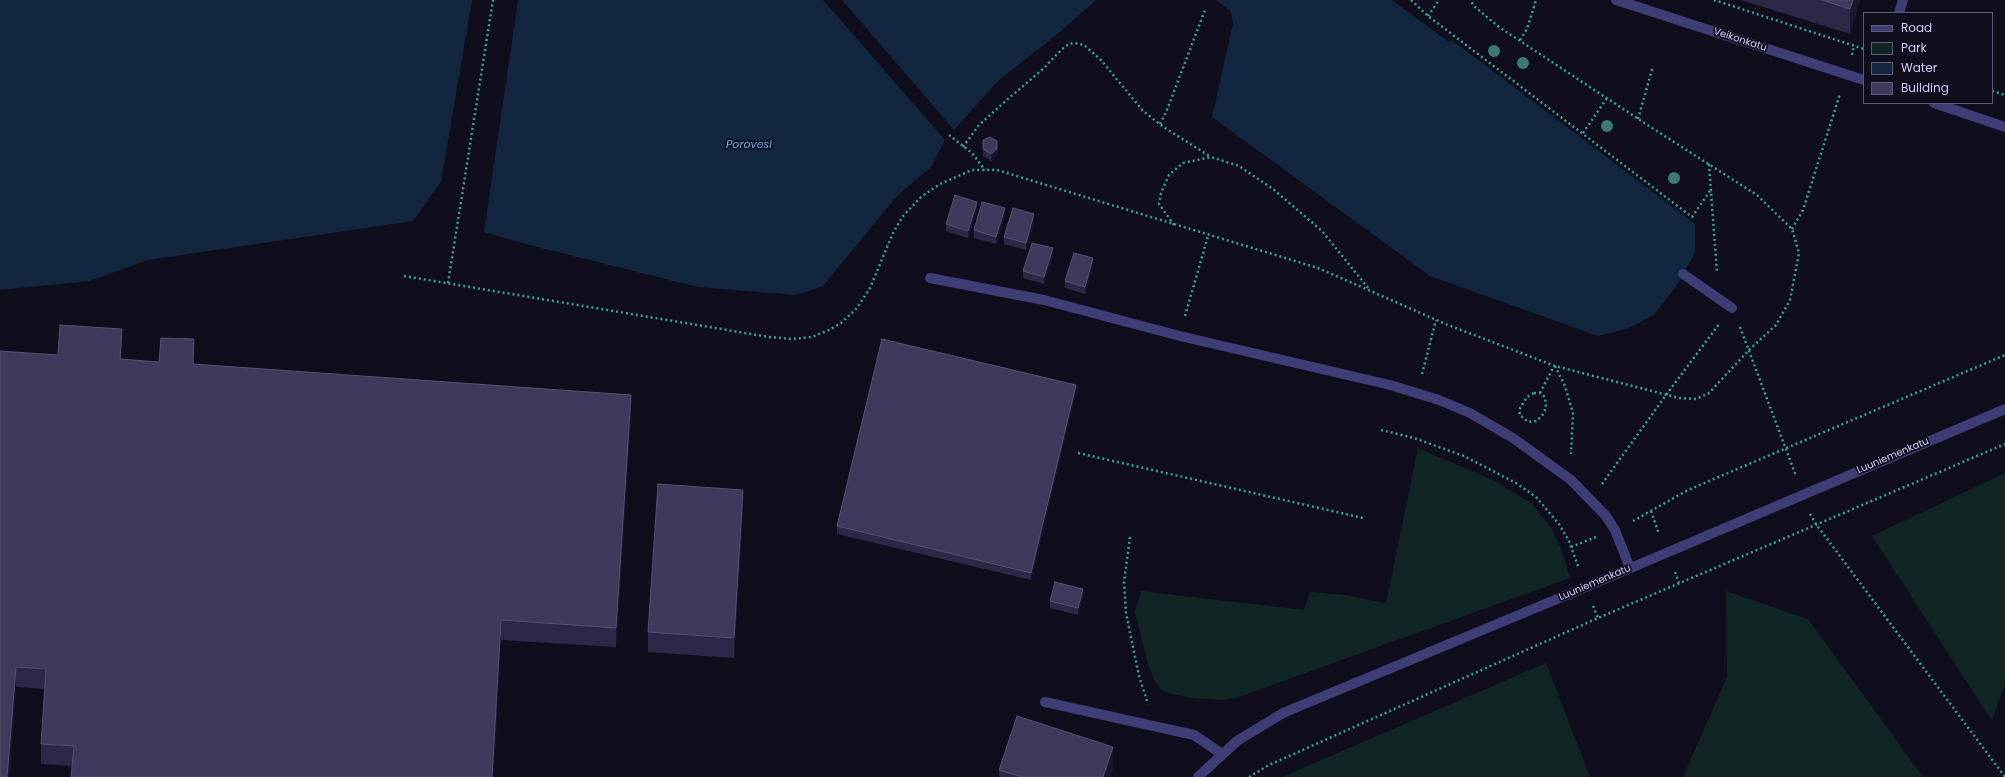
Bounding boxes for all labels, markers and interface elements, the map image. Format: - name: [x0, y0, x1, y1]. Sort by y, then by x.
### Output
- legend: [1863, 12, 1993, 104]
- text: Road: [1901, 19, 1932, 36]
- street label: Veikonkatu: [1712, 26, 1768, 54]
- text: Park: [1901, 39, 1927, 56]
- text: Water: [1901, 59, 1937, 76]
- text: Building: [1901, 79, 1949, 96]
- water label: Porovesi: [726, 138, 772, 152]
- street label: Luuniemenkatu: [1855, 435, 1931, 477]
- street label: Luuniemenkatu: [1557, 562, 1633, 604]

